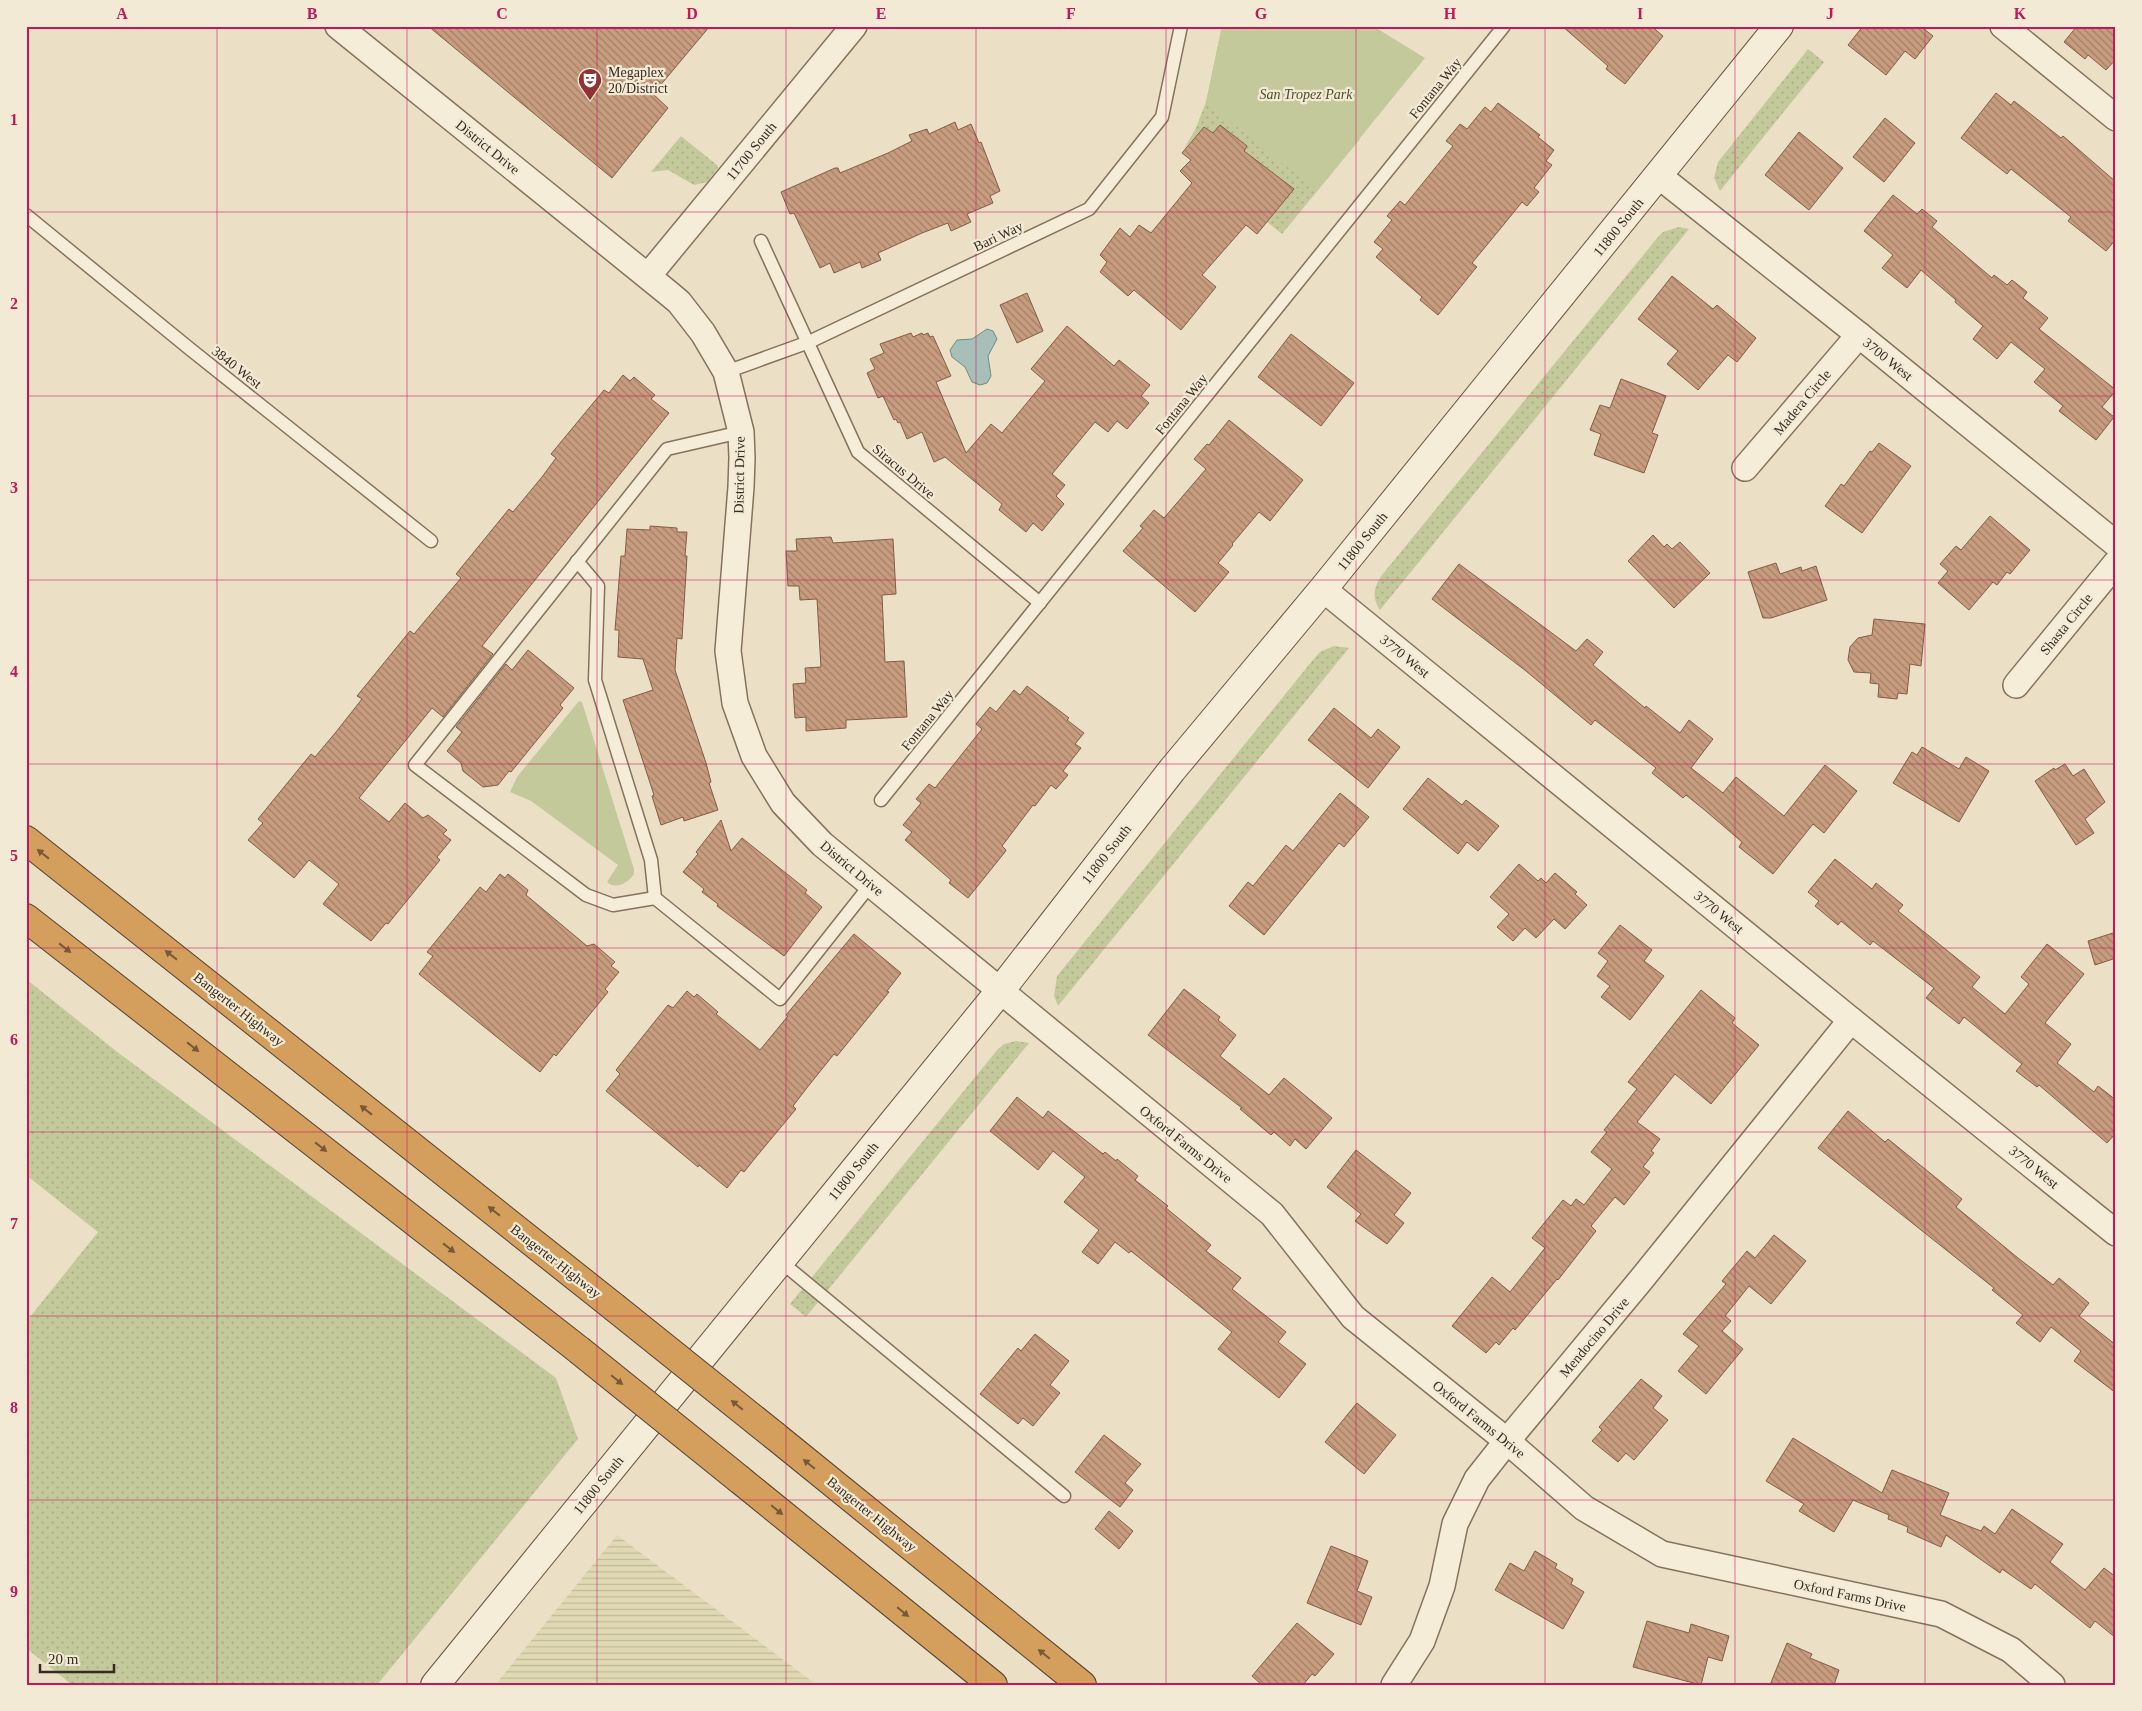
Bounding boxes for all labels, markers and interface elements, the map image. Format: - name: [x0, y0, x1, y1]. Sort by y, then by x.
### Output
- text: A: [116, 5, 128, 22]
- text: B: [307, 5, 318, 22]
- text: C: [496, 5, 508, 22]
- text: D: [686, 5, 698, 22]
- text: E: [876, 5, 886, 22]
- text: F: [1066, 5, 1076, 22]
- text: G: [1255, 5, 1268, 22]
- text: H: [1444, 5, 1457, 22]
- text: I: [1637, 5, 1643, 22]
- text: J: [1826, 5, 1834, 22]
- text: K: [2014, 5, 2027, 22]
- street label: Fontana Way: [1406, 55, 1464, 122]
- place label: Megaplex 20/District: [608, 65, 668, 96]
- theatre icon: Megaplex 20/District: [577, 67, 603, 101]
- park label: San Tropez Park: [1260, 87, 1353, 102]
- text: 1: [10, 111, 18, 128]
- street label: District Drive: [453, 117, 522, 178]
- street label: 11700 South: [723, 119, 779, 183]
- street label: 11800 South: [1590, 195, 1646, 259]
- street label: Bari Way: [971, 219, 1025, 254]
- text: 2: [10, 295, 18, 312]
- street label: 3700 West: [1860, 335, 1915, 384]
- street label: 3840 West: [209, 343, 265, 391]
- street label: Madera Circle: [1771, 367, 1834, 438]
- street label: Fontana Way: [1152, 371, 1210, 438]
- street label: District Drive: [731, 436, 748, 514]
- street label: Siracus Drive: [870, 441, 938, 502]
- text: 3: [10, 479, 18, 496]
- street label: 11800 South: [1334, 509, 1390, 573]
- street label: Shasta Circle: [2037, 591, 2096, 658]
- street label: 3770 West: [1377, 632, 1432, 681]
- text: 4: [10, 663, 18, 680]
- street label: Fontana Way: [898, 687, 956, 754]
- street label: 11800 South: [1079, 822, 1134, 887]
- street label: District Drive: [817, 838, 886, 899]
- text: 5: [10, 847, 18, 864]
- one-way arrow: [37, 848, 50, 859]
- street label: 3770 West: [1691, 888, 1746, 937]
- one-way arrow: [58, 942, 71, 953]
- one-way arrow: [164, 949, 177, 960]
- street label: Bangerter Highway: [191, 970, 287, 1049]
- text: 6: [10, 1031, 18, 1048]
- one-way arrow: [186, 1042, 199, 1053]
- street label: Oxford Farms Drive: [1137, 1103, 1235, 1186]
- one-way arrow: [360, 1105, 373, 1116]
- street label: 11800 South: [825, 1139, 881, 1203]
- one-way arrow: [314, 1142, 327, 1153]
- street label: 3770 West: [2006, 1143, 2061, 1192]
- one-way arrow: [487, 1206, 500, 1217]
- text: 7: [10, 1215, 18, 1232]
- street label: Bangerter Highway: [508, 1222, 604, 1301]
- one-way arrow: [442, 1242, 455, 1253]
- street label: Mendocino Drive: [1557, 1295, 1632, 1380]
- one-way arrow: [610, 1375, 623, 1386]
- street label: Oxford Farms Drive: [1430, 1378, 1528, 1461]
- text: 8: [10, 1399, 18, 1416]
- one-way arrow: [731, 1400, 744, 1411]
- street label: 11800 South: [570, 1453, 626, 1517]
- one-way arrow: [803, 1458, 816, 1469]
- street label: Bangerter Highway: [824, 1474, 919, 1555]
- one-way arrow: [770, 1505, 783, 1516]
- street label: Oxford Farms Drive: [1792, 1576, 1907, 1615]
- text: 9: [10, 1583, 18, 1600]
- one-way arrow: [896, 1607, 909, 1618]
- scale bar: [40, 1641, 114, 1673]
- one-way arrow: [1038, 1649, 1051, 1660]
- text: 20 m: [48, 1651, 79, 1667]

